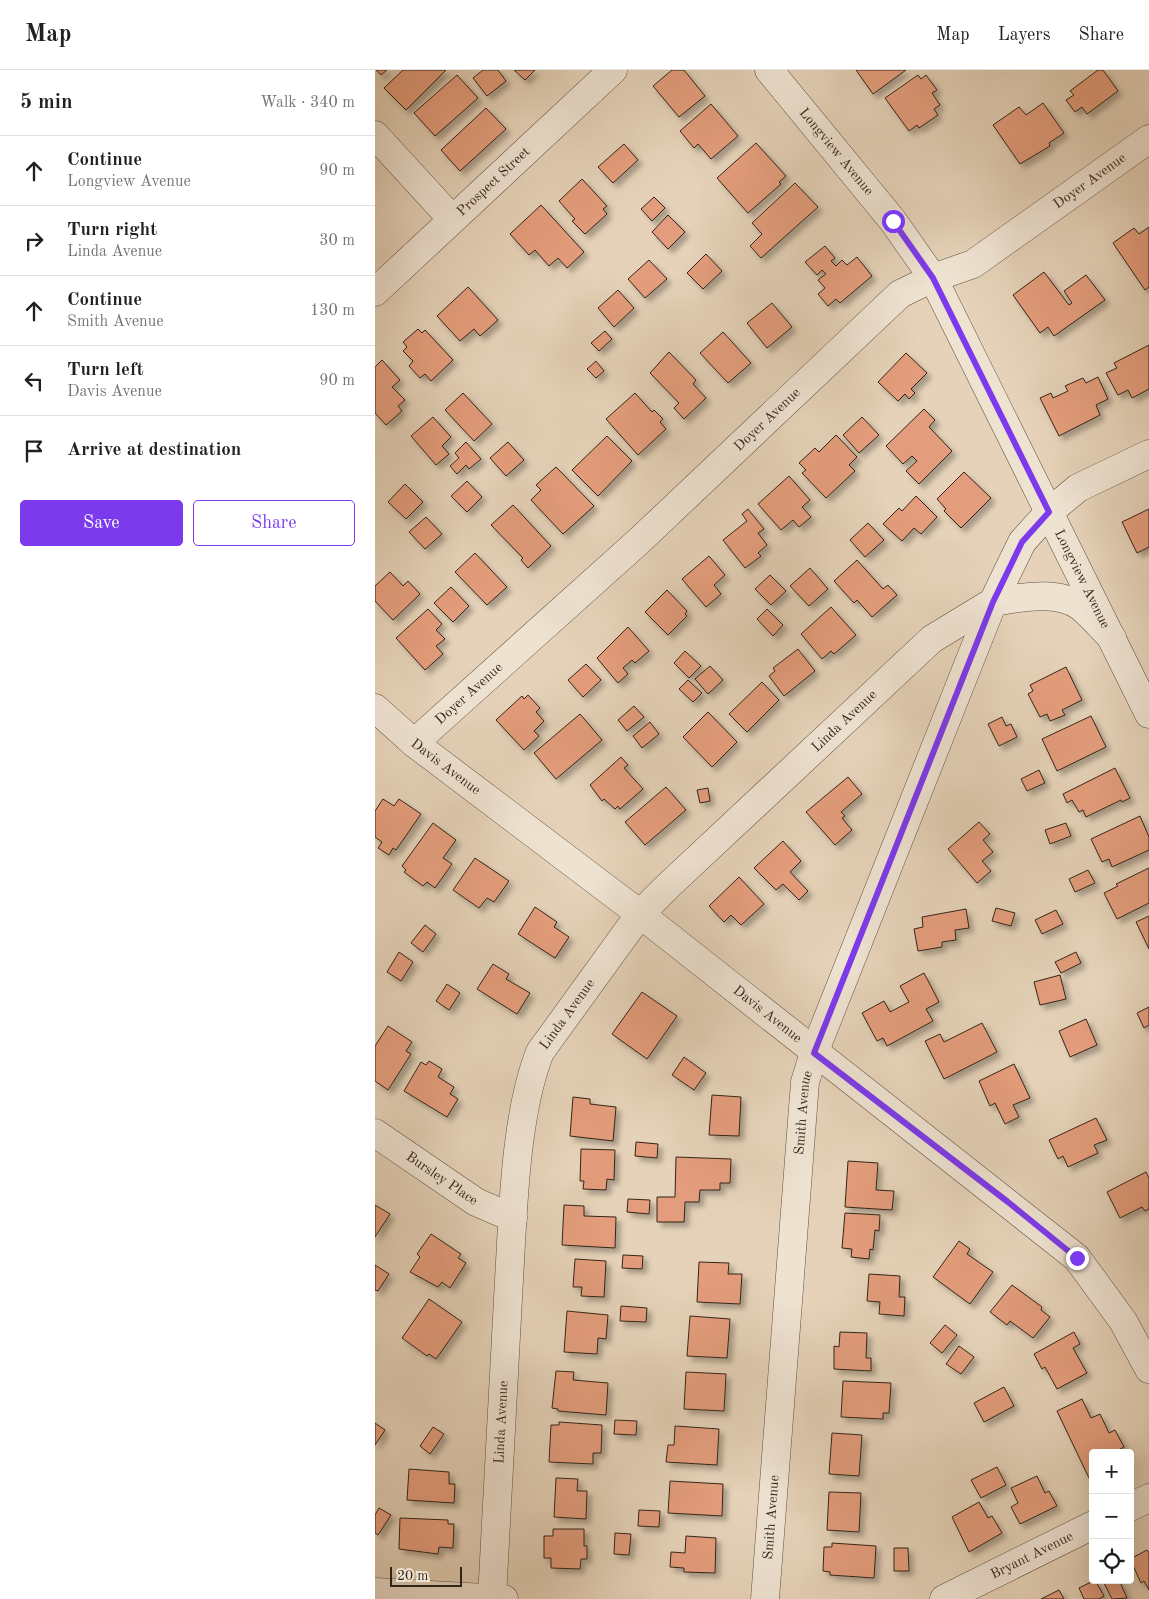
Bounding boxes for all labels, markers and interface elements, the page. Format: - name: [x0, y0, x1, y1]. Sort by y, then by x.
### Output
- text: Map: [25, 23, 72, 47]
- text: Map: [936, 26, 970, 44]
- text: Layers: [998, 26, 1050, 44]
- text: Share: [1078, 26, 1124, 44]
- text: 5 min: [20, 92, 73, 113]
- text: Walk · 340 m: [260, 95, 355, 111]
- street label: Longview Avenue: [796, 106, 876, 198]
- street label: Prospect Street: [454, 144, 533, 219]
- text: Continue: [67, 151, 142, 170]
- street label: Doyer Avenue: [1051, 151, 1129, 211]
- icon: ahead: [20, 157, 48, 185]
- text: 90 m: [319, 163, 355, 179]
- text: Longview Avenue: [67, 174, 191, 190]
- route start: [882, 210, 905, 233]
- text: Turn right: [67, 221, 157, 240]
- icon: right: [20, 227, 48, 255]
- text: 30 m: [319, 233, 355, 249]
- text: Linda Avenue: [67, 244, 162, 260]
- text: Continue: [67, 291, 142, 310]
- icon: ahead: [20, 297, 48, 325]
- text: 130 m: [310, 303, 355, 319]
- text: Smith Avenue: [67, 314, 164, 330]
- text: Turn left: [67, 361, 144, 380]
- icon: left: [20, 367, 48, 395]
- text: 90 m: [319, 373, 355, 389]
- text: Davis Avenue: [67, 384, 162, 400]
- street label: Doyer Avenue: [732, 385, 803, 454]
- icon: arrive: [20, 437, 48, 465]
- text: Arrive at destination: [67, 441, 241, 460]
- button: Save: [20, 500, 183, 546]
- button: Share: [193, 500, 355, 546]
- street label: Longview Avenue: [1052, 527, 1112, 631]
- street label: Doyer Avenue: [433, 660, 505, 727]
- street label: Linda Avenue: [809, 687, 880, 755]
- street label: Davis Avenue: [408, 736, 483, 798]
- street label: Linda Avenue: [537, 976, 597, 1052]
- street label: Davis Avenue: [730, 983, 804, 1046]
- street label: Smith Avenue: [792, 1069, 815, 1155]
- street label: Bursley Place: [404, 1149, 480, 1208]
- route end: [1066, 1247, 1089, 1270]
- street label: Linda Avenue: [492, 1380, 511, 1464]
- map controls: [1089, 1449, 1134, 1584]
- button: +: [1089, 1449, 1134, 1494]
- street label: Smith Avenue: [761, 1475, 782, 1560]
- button: −: [1089, 1494, 1134, 1539]
- street label: Bryant Avenue: [988, 1529, 1075, 1582]
- button: locate: [1089, 1539, 1134, 1584]
- scale bar: [390, 1564, 463, 1587]
- text: 20 m: [397, 1569, 428, 1583]

